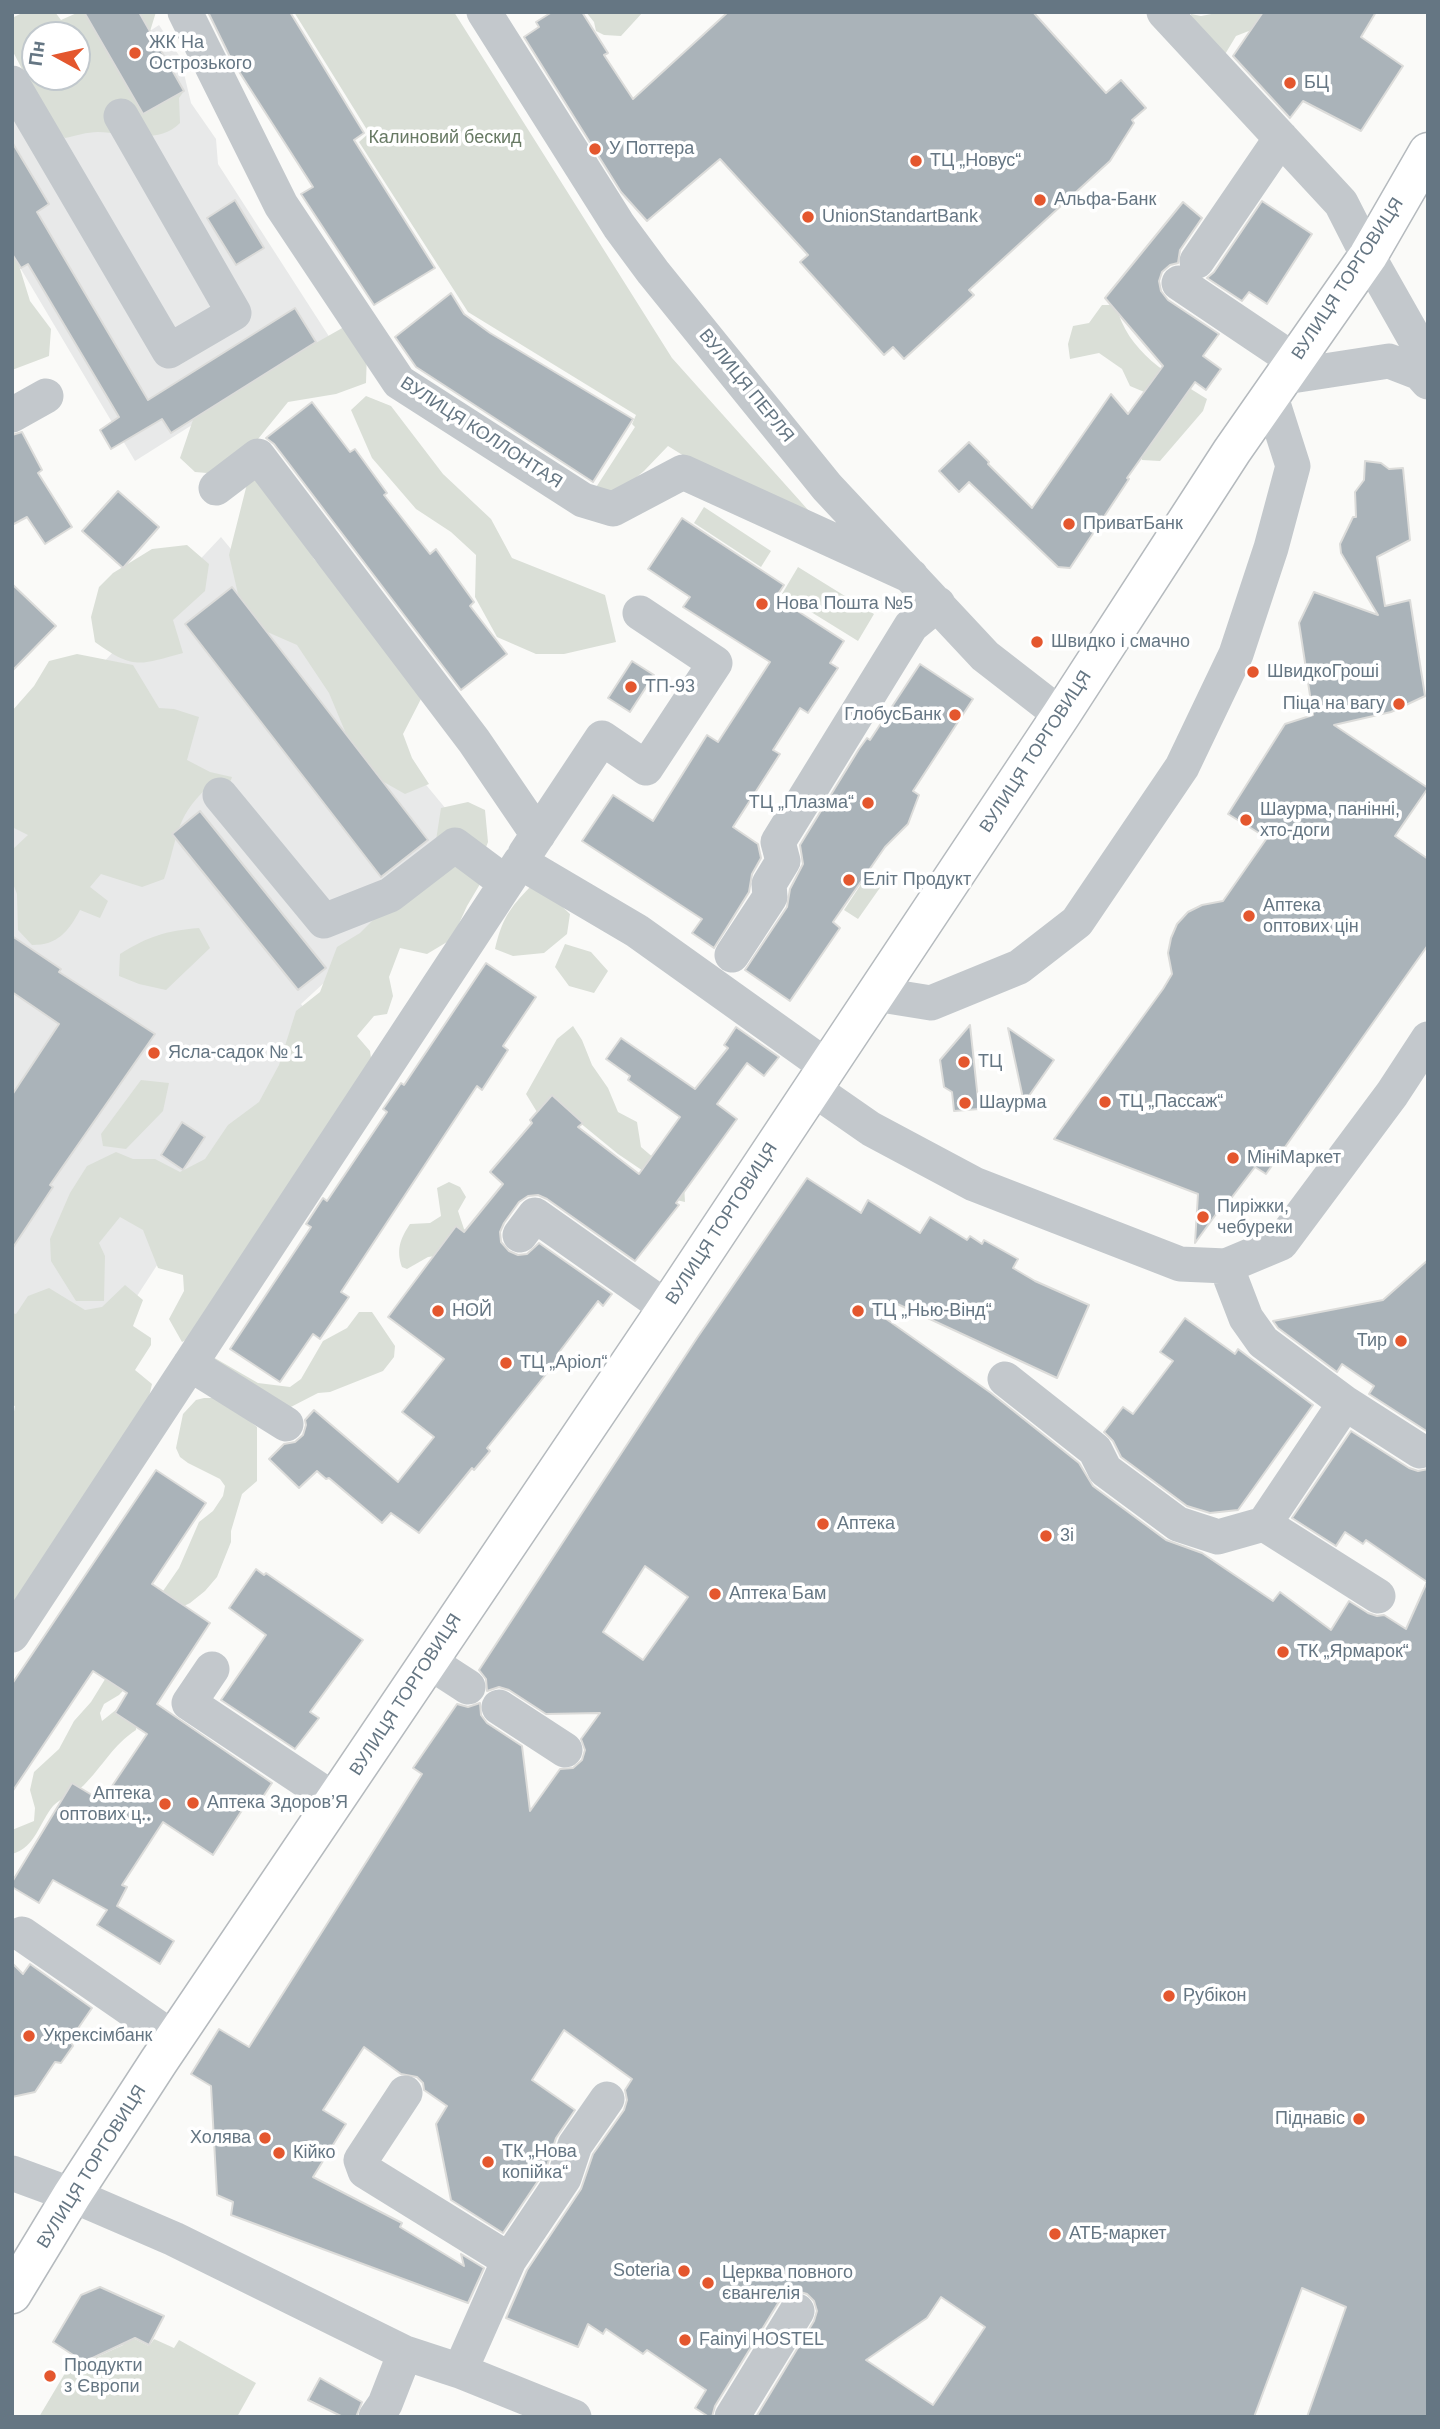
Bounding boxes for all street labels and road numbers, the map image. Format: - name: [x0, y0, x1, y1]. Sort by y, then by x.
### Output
- street label: ВУЛИЦЯ ТОРГОВИЦЯ: [1288, 194, 1408, 364]
- street label: ВУЛИЦЯ ПЕРЛЯ: [694, 325, 798, 447]
- street label: ВУЛИЦЯ КОЛЛОНТАЯ: [396, 373, 566, 493]
- street label: ВУЛИЦЯ ТОРГОВИЦЯ: [976, 667, 1096, 837]
- street label: ВУЛИЦЯ ТОРГОВИЦЯ: [662, 1139, 782, 1309]
- street label: ВУЛИЦЯ ТОРГОВИЦЯ: [346, 1610, 466, 1780]
- street label: ВУЛИЦЯ ТОРГОВИЦЯ: [33, 2081, 151, 2253]

